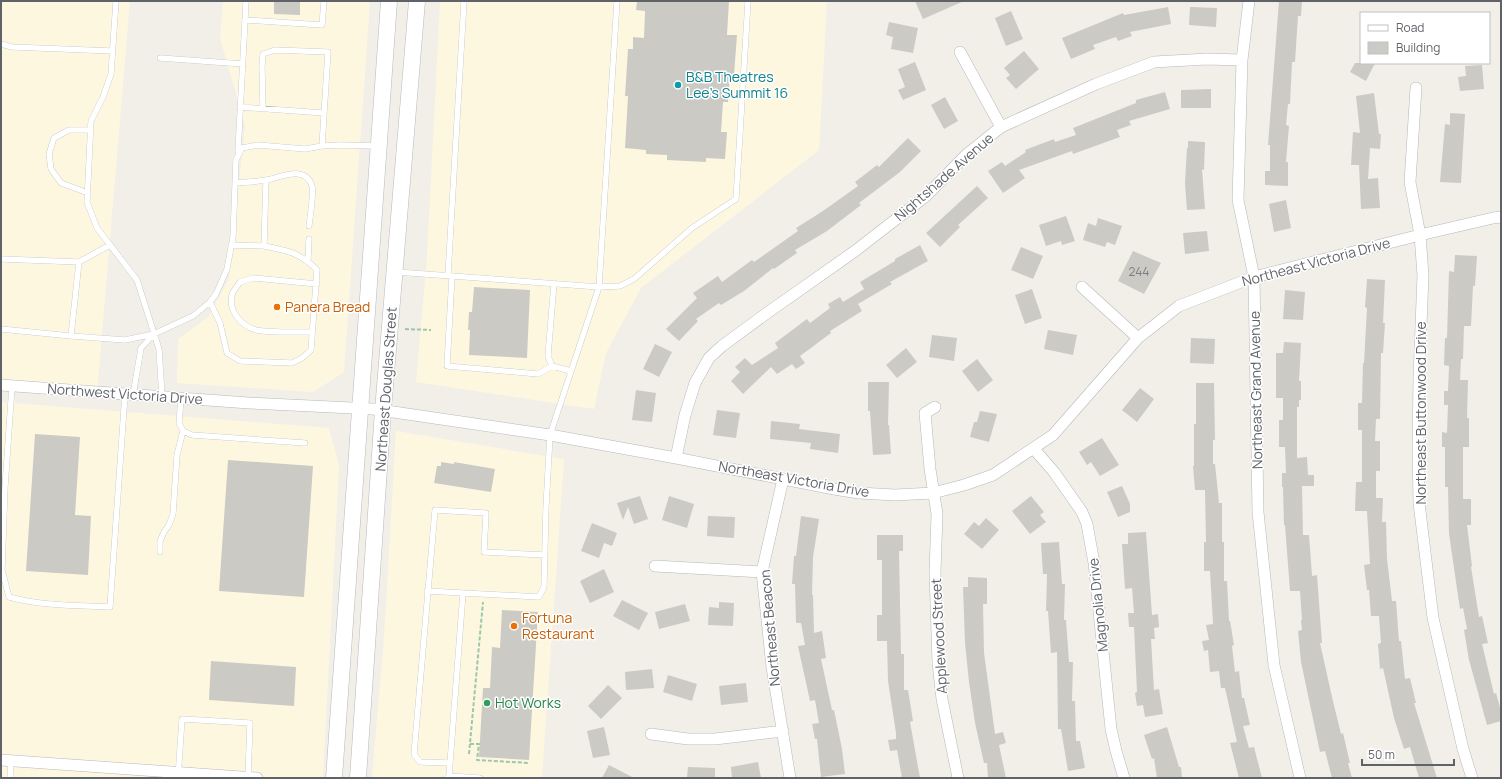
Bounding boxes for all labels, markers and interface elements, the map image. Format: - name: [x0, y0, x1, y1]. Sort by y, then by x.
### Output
- legend: [1360, 12, 1490, 64]
- text: Road: [1396, 19, 1424, 36]
- text: Building: [1396, 39, 1440, 56]
- place label: B&B Theatres Lee's Summit 16: [686, 67, 788, 102]
- marker: B&B Theatres Lee's Summit 16: [673, 80, 683, 90]
- street label: Nightshade Avenue: [890, 128, 997, 225]
- street label: Northeast Victoria Drive: [1240, 233, 1392, 290]
- house number: 244: [1129, 263, 1149, 280]
- place label: Panera Bread: [285, 297, 370, 316]
- marker: Panera Bread: [272, 302, 282, 312]
- street label: Northeast Douglas Street: [370, 306, 401, 472]
- street label: Northeast Grand Avenue: [1245, 311, 1266, 469]
- street label: Northeast Buttonwood Drive: [1411, 321, 1430, 505]
- street label: Northwest Victoria Drive: [47, 379, 203, 408]
- street label: Northeast Victoria Drive: [717, 456, 871, 501]
- street label: Magnolia Drive: [1083, 557, 1112, 653]
- street label: Northeast Beacon: [755, 569, 784, 687]
- street label: Applewood Street: [926, 577, 951, 694]
- place label: Fortuna Restaurant: [522, 608, 595, 643]
- marker: Fortuna Restaurant: [509, 621, 519, 631]
- place label: Hot Works: [495, 693, 561, 712]
- marker: Hot Works: [482, 698, 492, 708]
- scale bar: [1362, 741, 1454, 767]
- text: 50 m: [1368, 746, 1395, 763]

